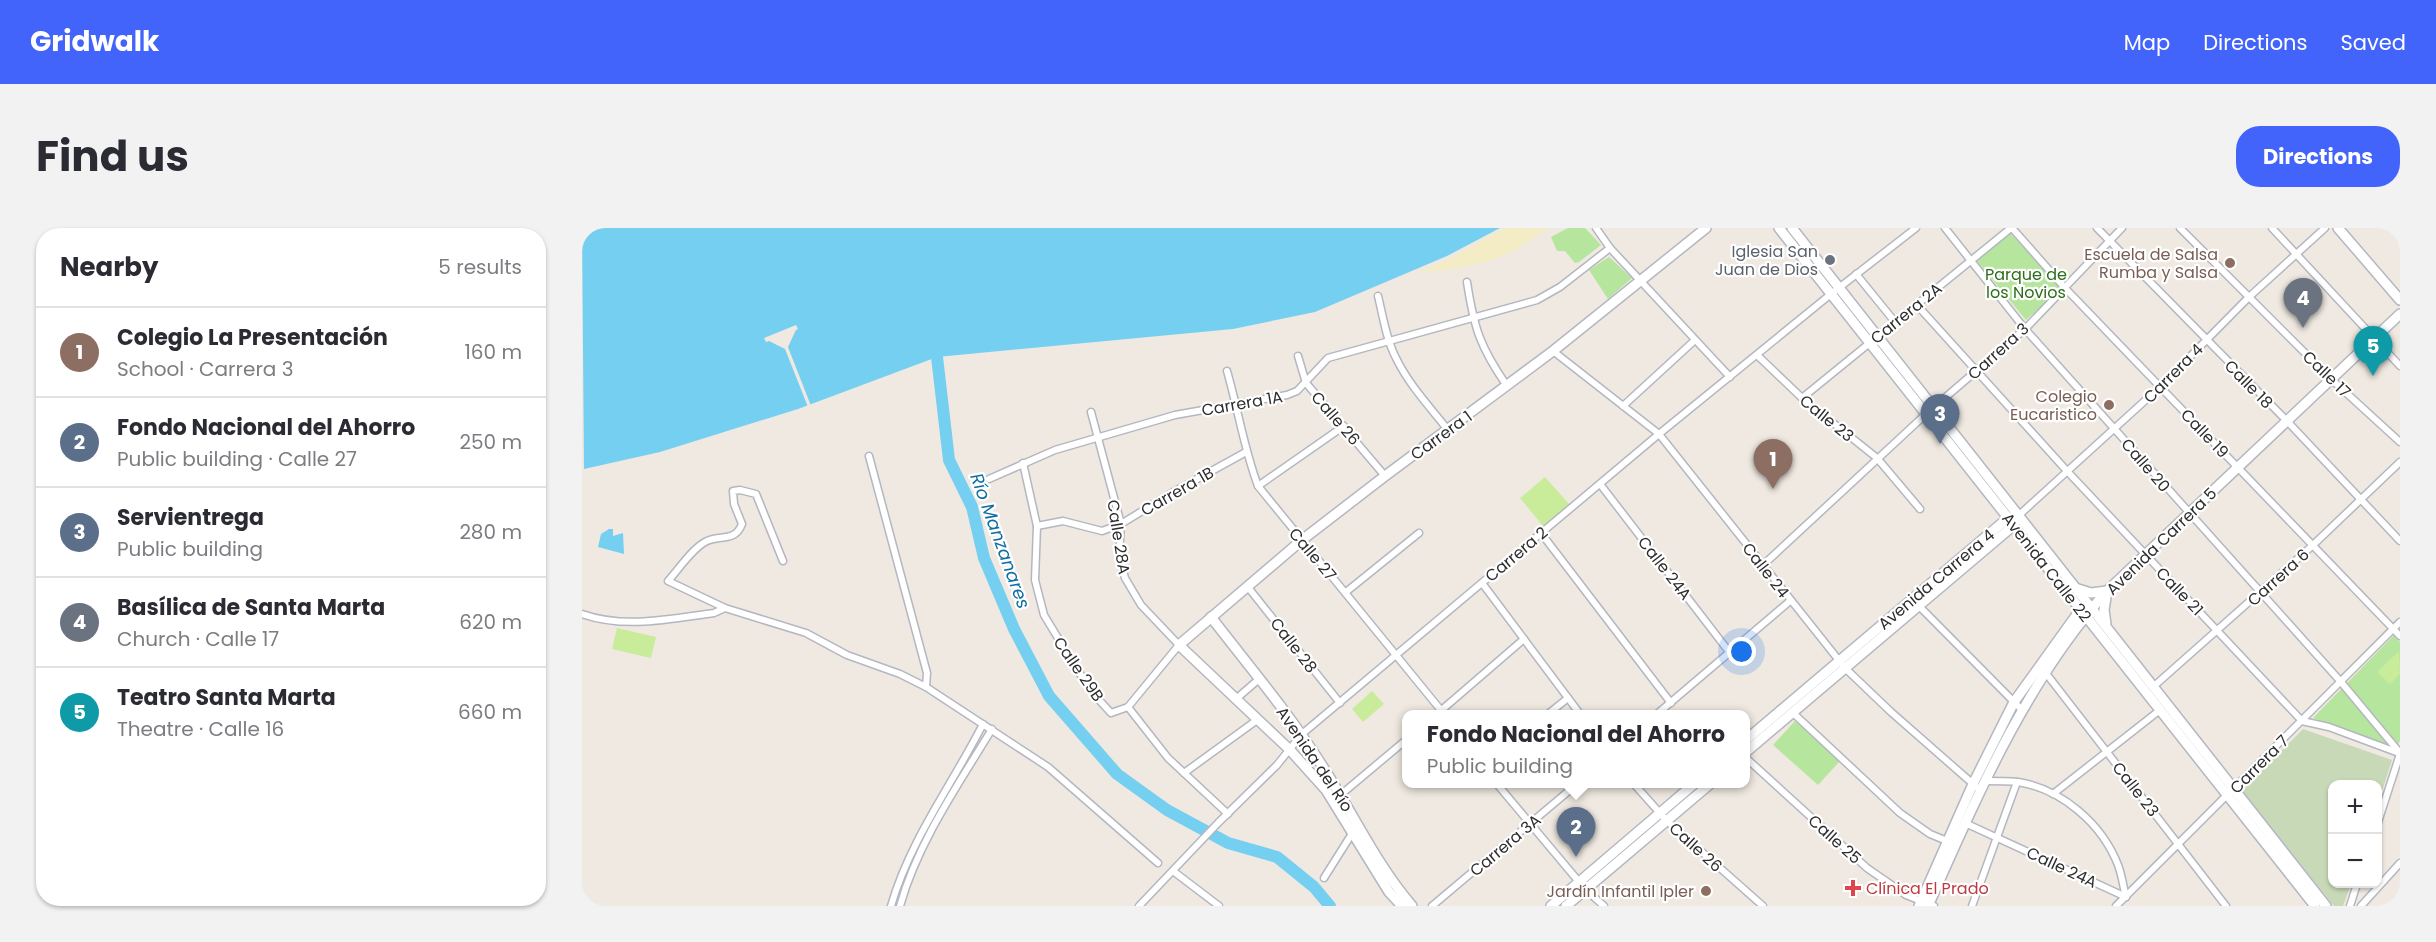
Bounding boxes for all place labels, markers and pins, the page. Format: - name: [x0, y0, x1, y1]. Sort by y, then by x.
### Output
- place label: Iglesia San Juan de Dios: [1715, 240, 1818, 281]
- place label: Escuela de Salsa Rumba y Salsa: [2084, 243, 2218, 284]
- marker: Iglesia San Juan de Dios: [1823, 253, 1837, 267]
- marker: Escuela de Salsa Rumba y Salsa: [2223, 256, 2237, 270]
- pin: 4: [2284, 279, 2322, 328]
- pin: 5: [2354, 326, 2392, 376]
- place label: Colegio Eucaristico: [2010, 385, 2097, 426]
- pin: 3: [1920, 394, 1960, 444]
- marker: Colegio Eucaristico: [2102, 398, 2116, 412]
- pin: 1: [1754, 440, 1792, 489]
- pin: 2: [1556, 808, 1596, 857]
- place label: Clínica El Prado: [1866, 877, 1989, 900]
- marker: Clínica El Prado: [1844, 879, 1862, 897]
- place label: Jardín Infantil Ipler: [1546, 880, 1694, 903]
- marker: Jardín Infantil Ipler: [1699, 884, 1713, 898]

